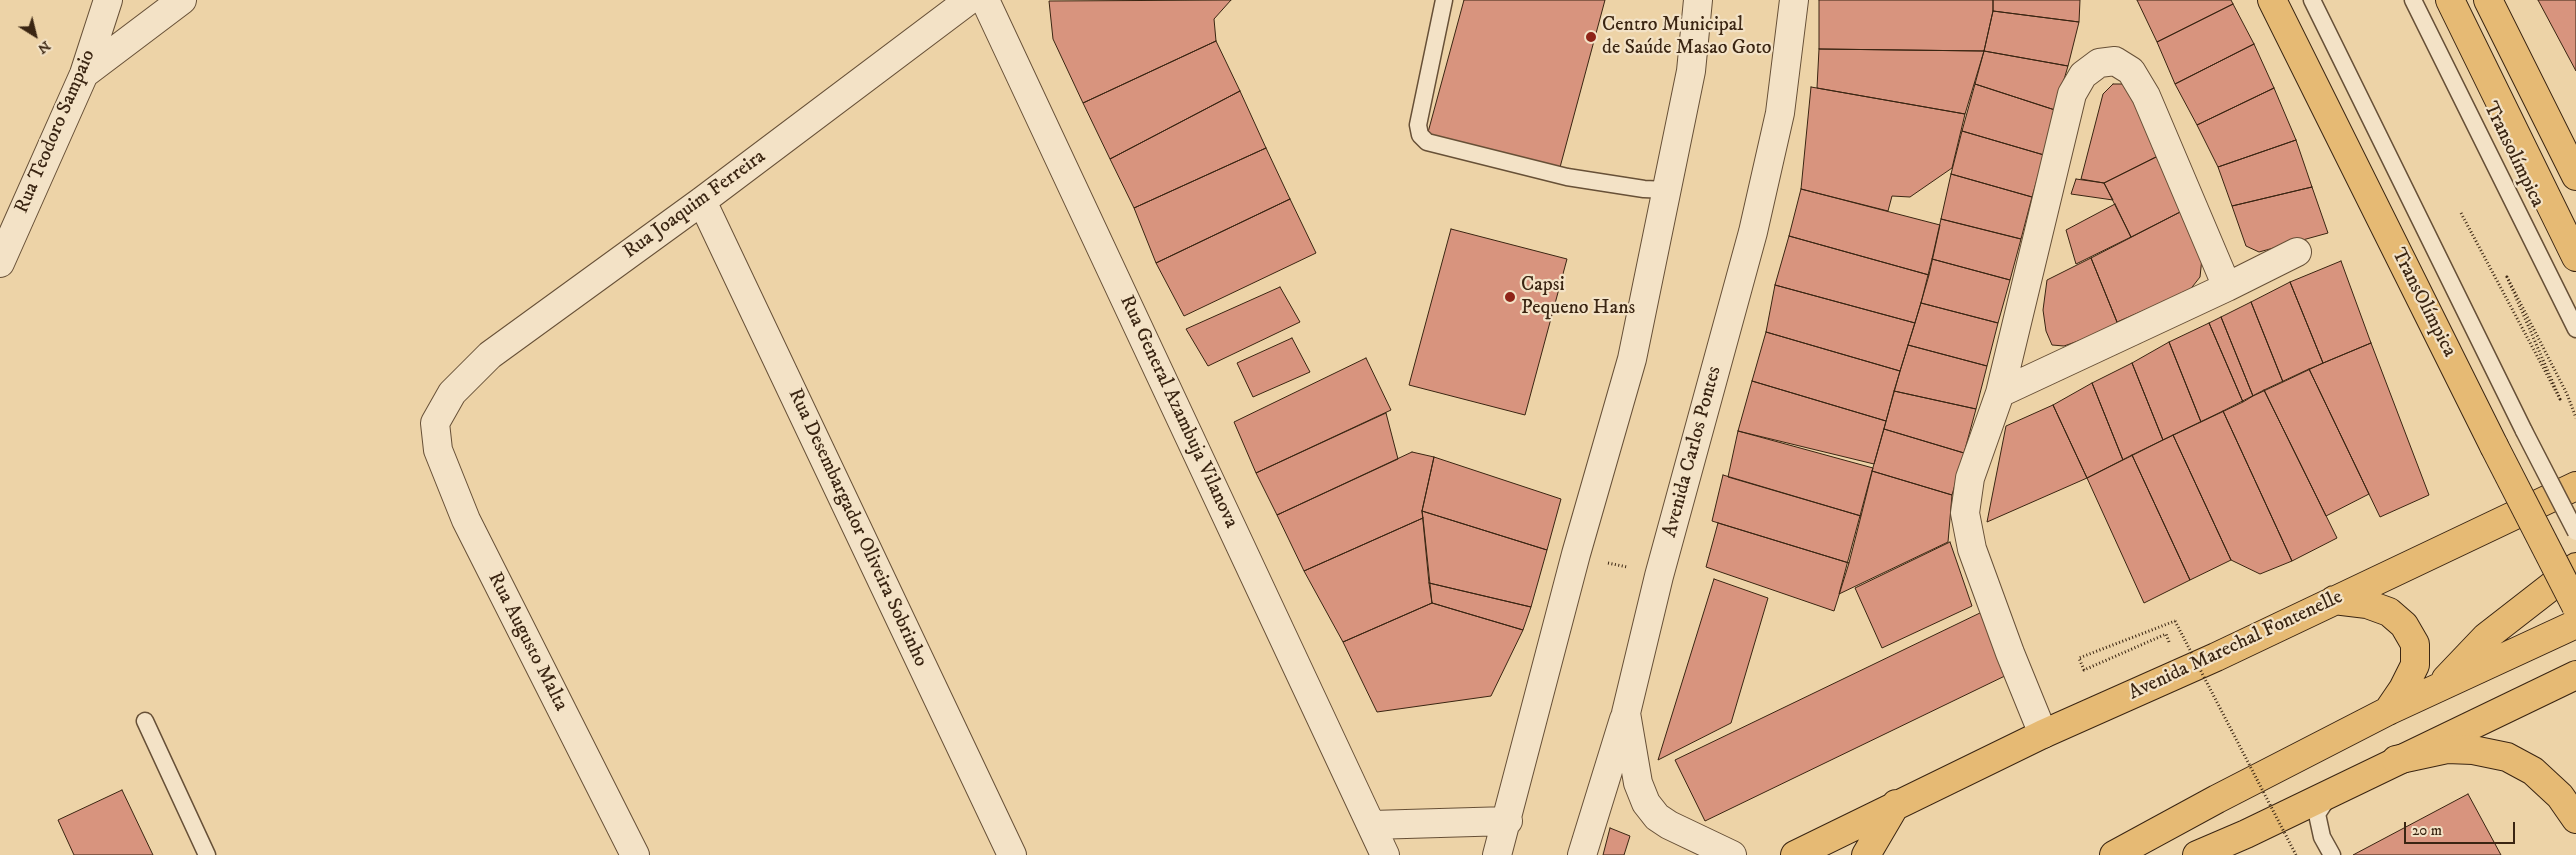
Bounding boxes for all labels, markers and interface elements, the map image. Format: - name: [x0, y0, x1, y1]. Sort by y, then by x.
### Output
- north arrow: [10, 10, 60, 60]
- place label: Centro Municipal de Saúde Masao Goto: [1602, 14, 1772, 61]
- marker: Centro Municipal de Saúde Masao Goto: [1584, 30, 1598, 44]
- text: N: [34, 36, 54, 58]
- street label: Rua Teodoro Sampaio: [11, 47, 101, 217]
- street label: Transolímpica: [2477, 98, 2549, 212]
- street label: Rua Joaquim Ferreira: [619, 145, 771, 265]
- street label: TransOlímpica: [2385, 245, 2461, 361]
- place label: Capsi Pequeno Hans: [1521, 274, 1635, 321]
- marker: Capsi Pequeno Hans: [1503, 290, 1517, 304]
- street label: Rua General Azambuja Vilanova: [1113, 292, 1243, 532]
- street label: Avenida Carlos Pontes: [1659, 364, 1727, 540]
- street label: Rua Desembargador Oliveira Sobrinho: [782, 385, 932, 671]
- street label: Rua Augusto Malta: [482, 569, 572, 715]
- street label: Avenida Marechal Fontenelle: [2125, 586, 2347, 706]
- scale bar: [2406, 812, 2517, 844]
- text: 20 m: [2412, 821, 2442, 840]

